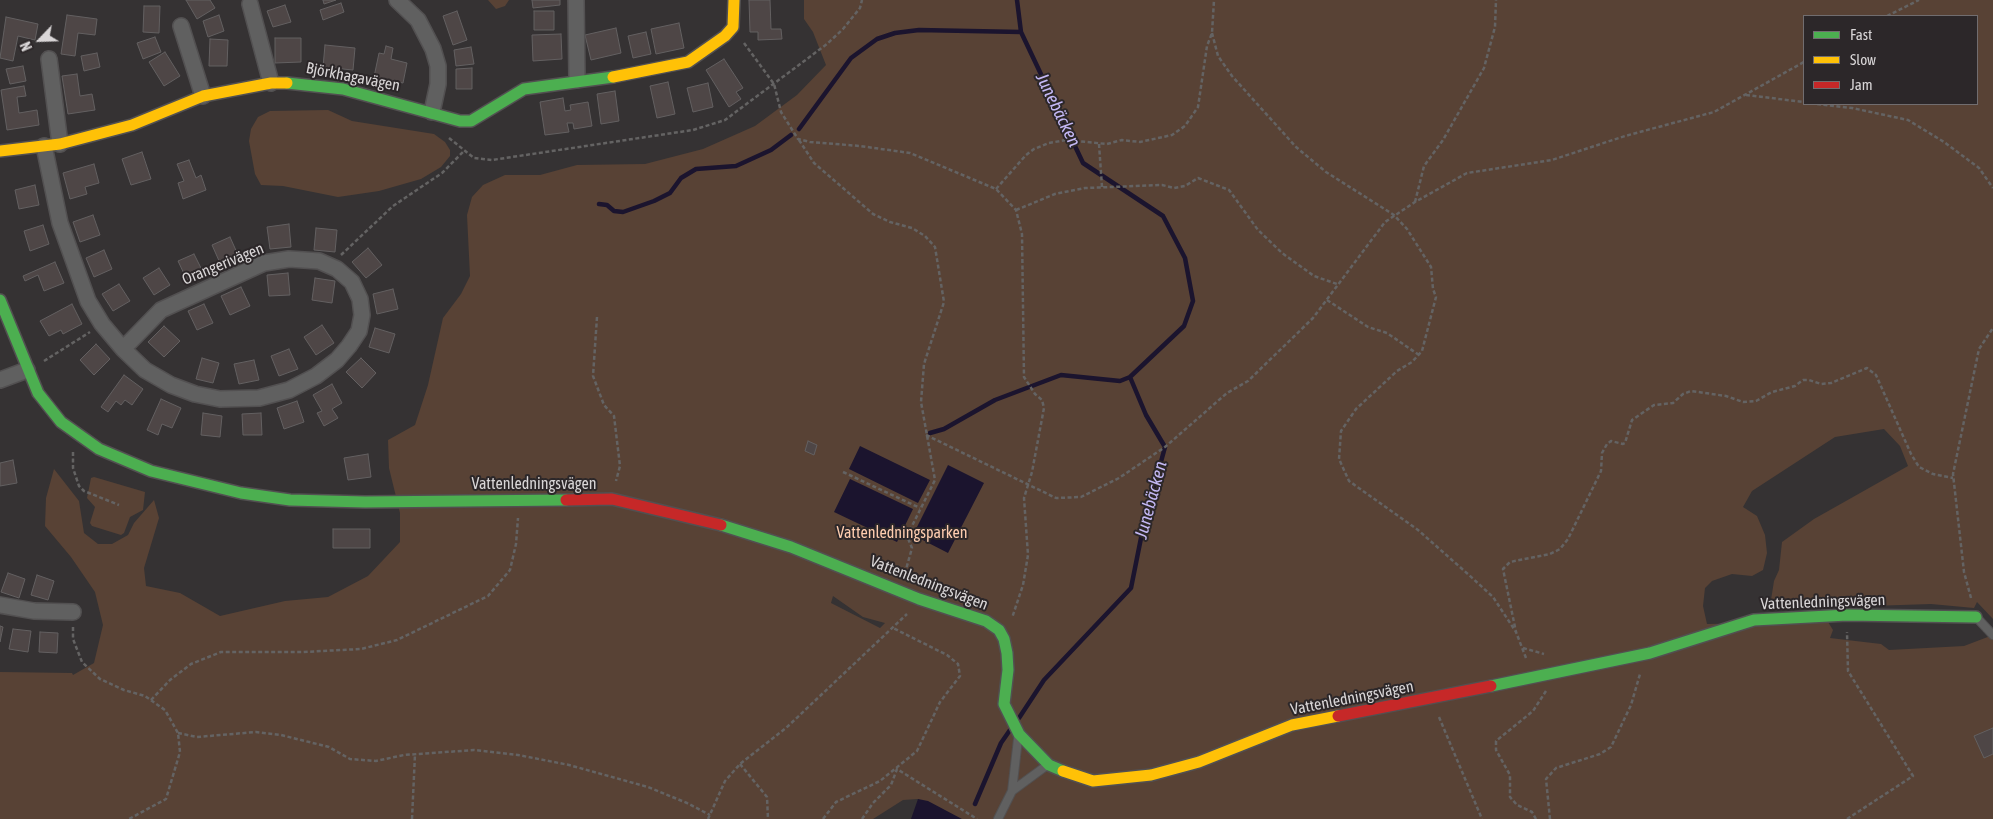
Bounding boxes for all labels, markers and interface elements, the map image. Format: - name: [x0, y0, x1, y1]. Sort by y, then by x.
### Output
- north arrow: [15, 15, 65, 65]
- legend: [1803, 15, 1978, 105]
- text: Fast: [1850, 26, 1872, 43]
- text: N: [17, 39, 35, 53]
- text: Slow: [1850, 51, 1876, 68]
- street label: Björkhagavägen: [304, 58, 402, 96]
- water label: Junebäcken: [1031, 70, 1085, 150]
- text: Jam: [1850, 76, 1873, 93]
- street label: Orangerivägen: [179, 239, 267, 289]
- water label: Junebäcken: [1130, 459, 1172, 541]
- street label: Vattenledningsvägen: [472, 474, 596, 494]
- park label: Vattenledningsparken: [837, 523, 967, 543]
- street label: Vattenledningsvägen: [867, 552, 991, 614]
- street label: Vattenledningsvägen: [1760, 590, 1886, 614]
- street label: Vattenledningsvägen: [1289, 677, 1415, 719]

